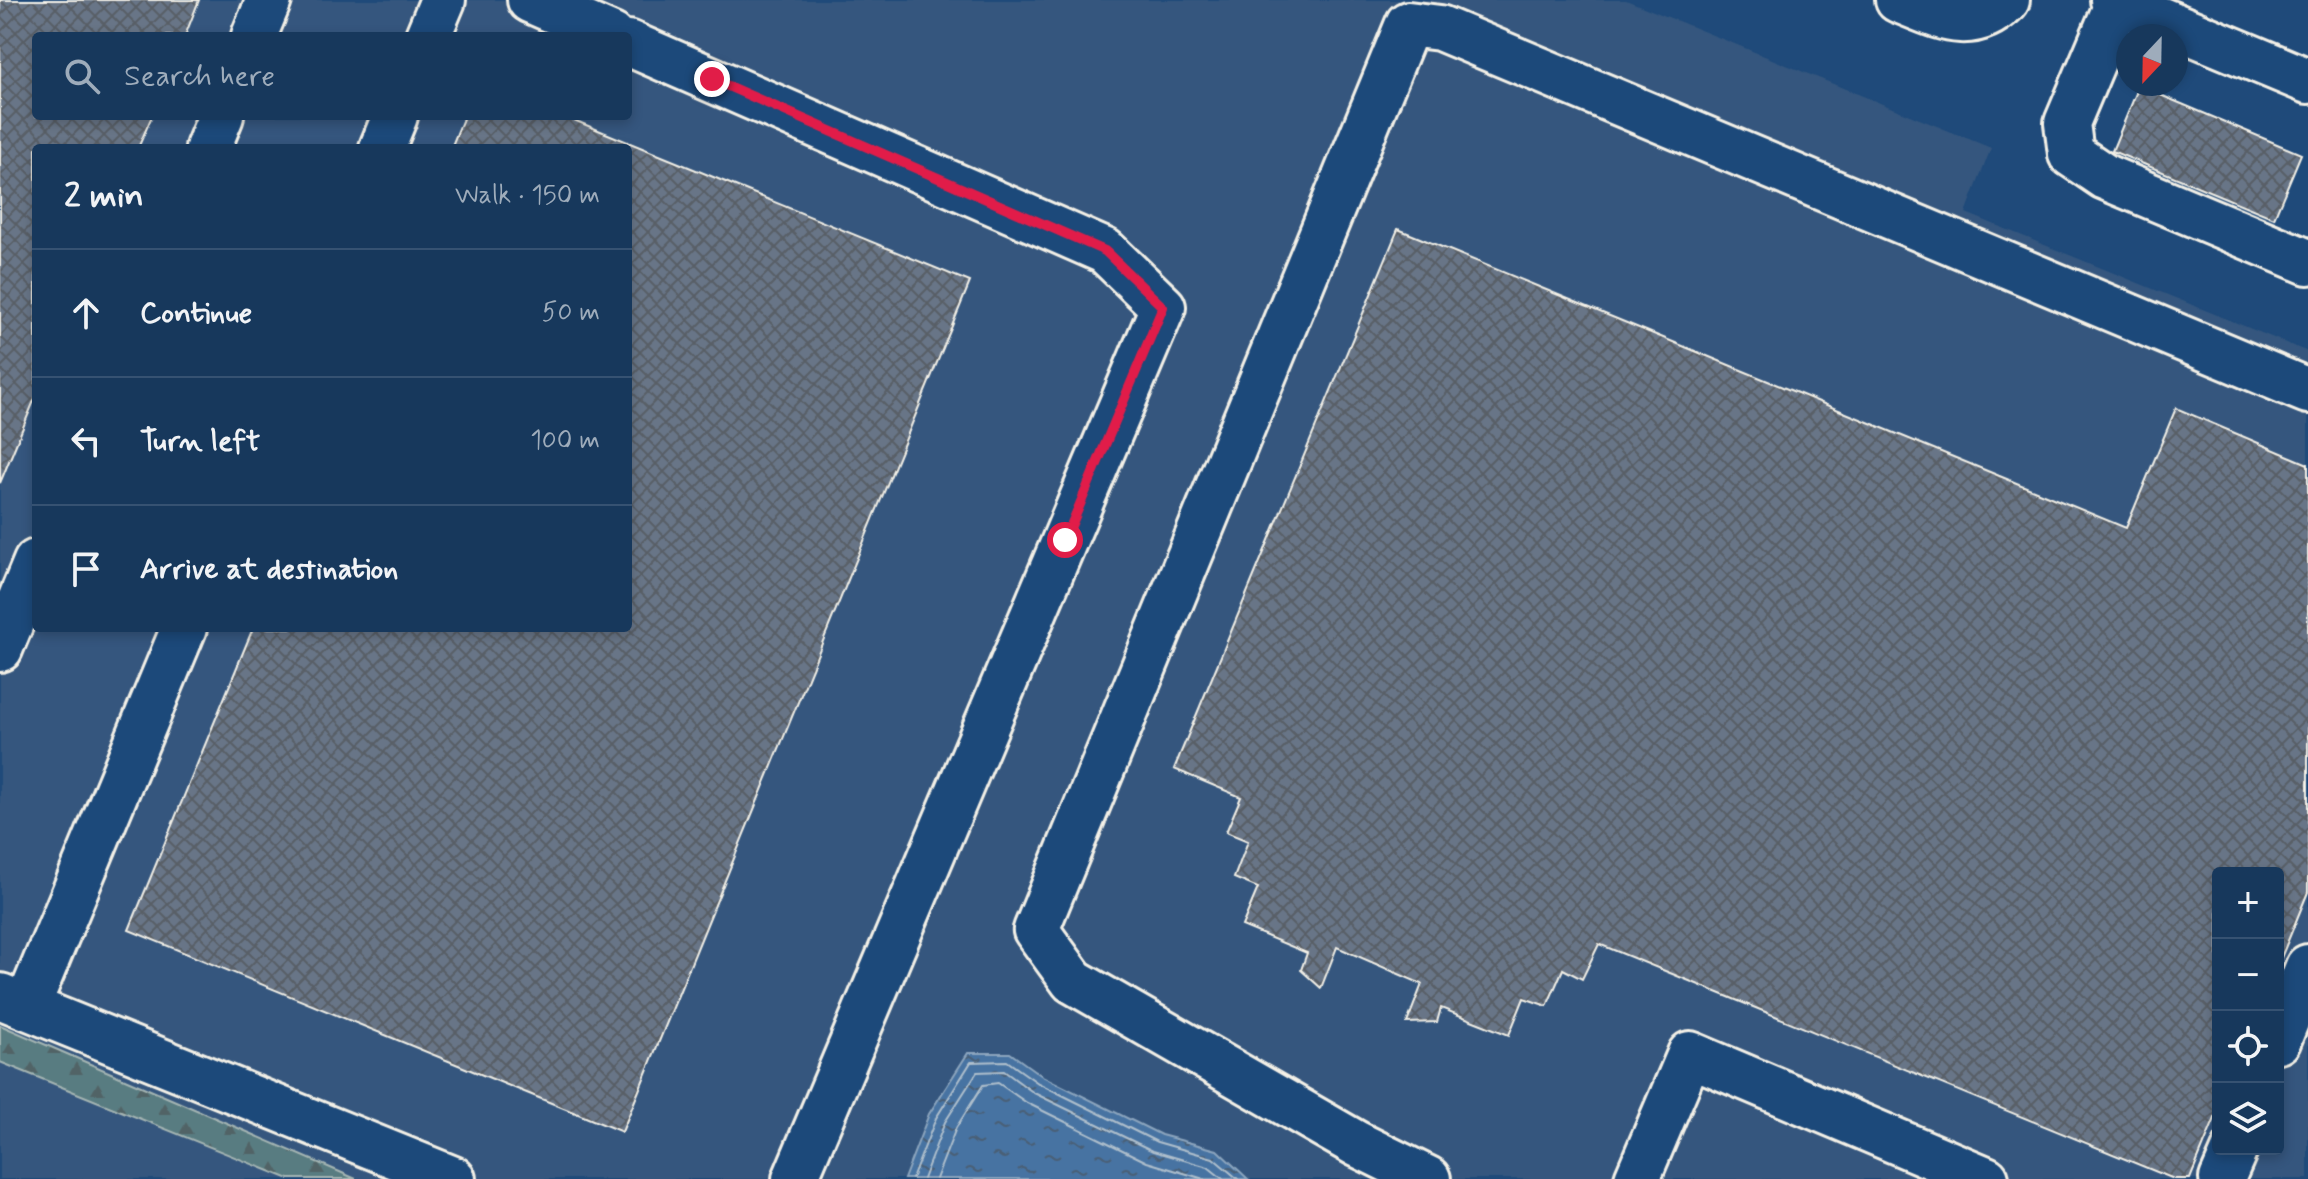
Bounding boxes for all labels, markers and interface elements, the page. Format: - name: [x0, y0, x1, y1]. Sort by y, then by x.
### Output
- north arrow: [2116, 24, 2188, 96]
- search box: [32, 32, 632, 120]
- icon: search: [60, 54, 104, 98]
- text: Search here: [124, 57, 275, 96]
- route end: [694, 61, 730, 97]
- text: 2 min: [64, 174, 144, 219]
- text: Walk · 150 m: [455, 179, 600, 213]
- icon: ahead: [64, 291, 108, 335]
- text: Continue: [140, 294, 252, 333]
- text: 50 m: [542, 296, 600, 330]
- icon: left: [64, 419, 108, 463]
- text: Turn left: [140, 422, 260, 461]
- text: 100 m: [530, 424, 600, 458]
- route start: [1047, 522, 1083, 558]
- icon: arrive: [64, 547, 108, 591]
- text: Arrive at destination: [140, 550, 398, 589]
- map controls: [2212, 867, 2284, 1155]
- button: +: [2212, 867, 2284, 939]
- button: −: [2212, 939, 2284, 1011]
- button: locate: [2212, 1011, 2284, 1083]
- button: layers: [2212, 1083, 2284, 1155]

